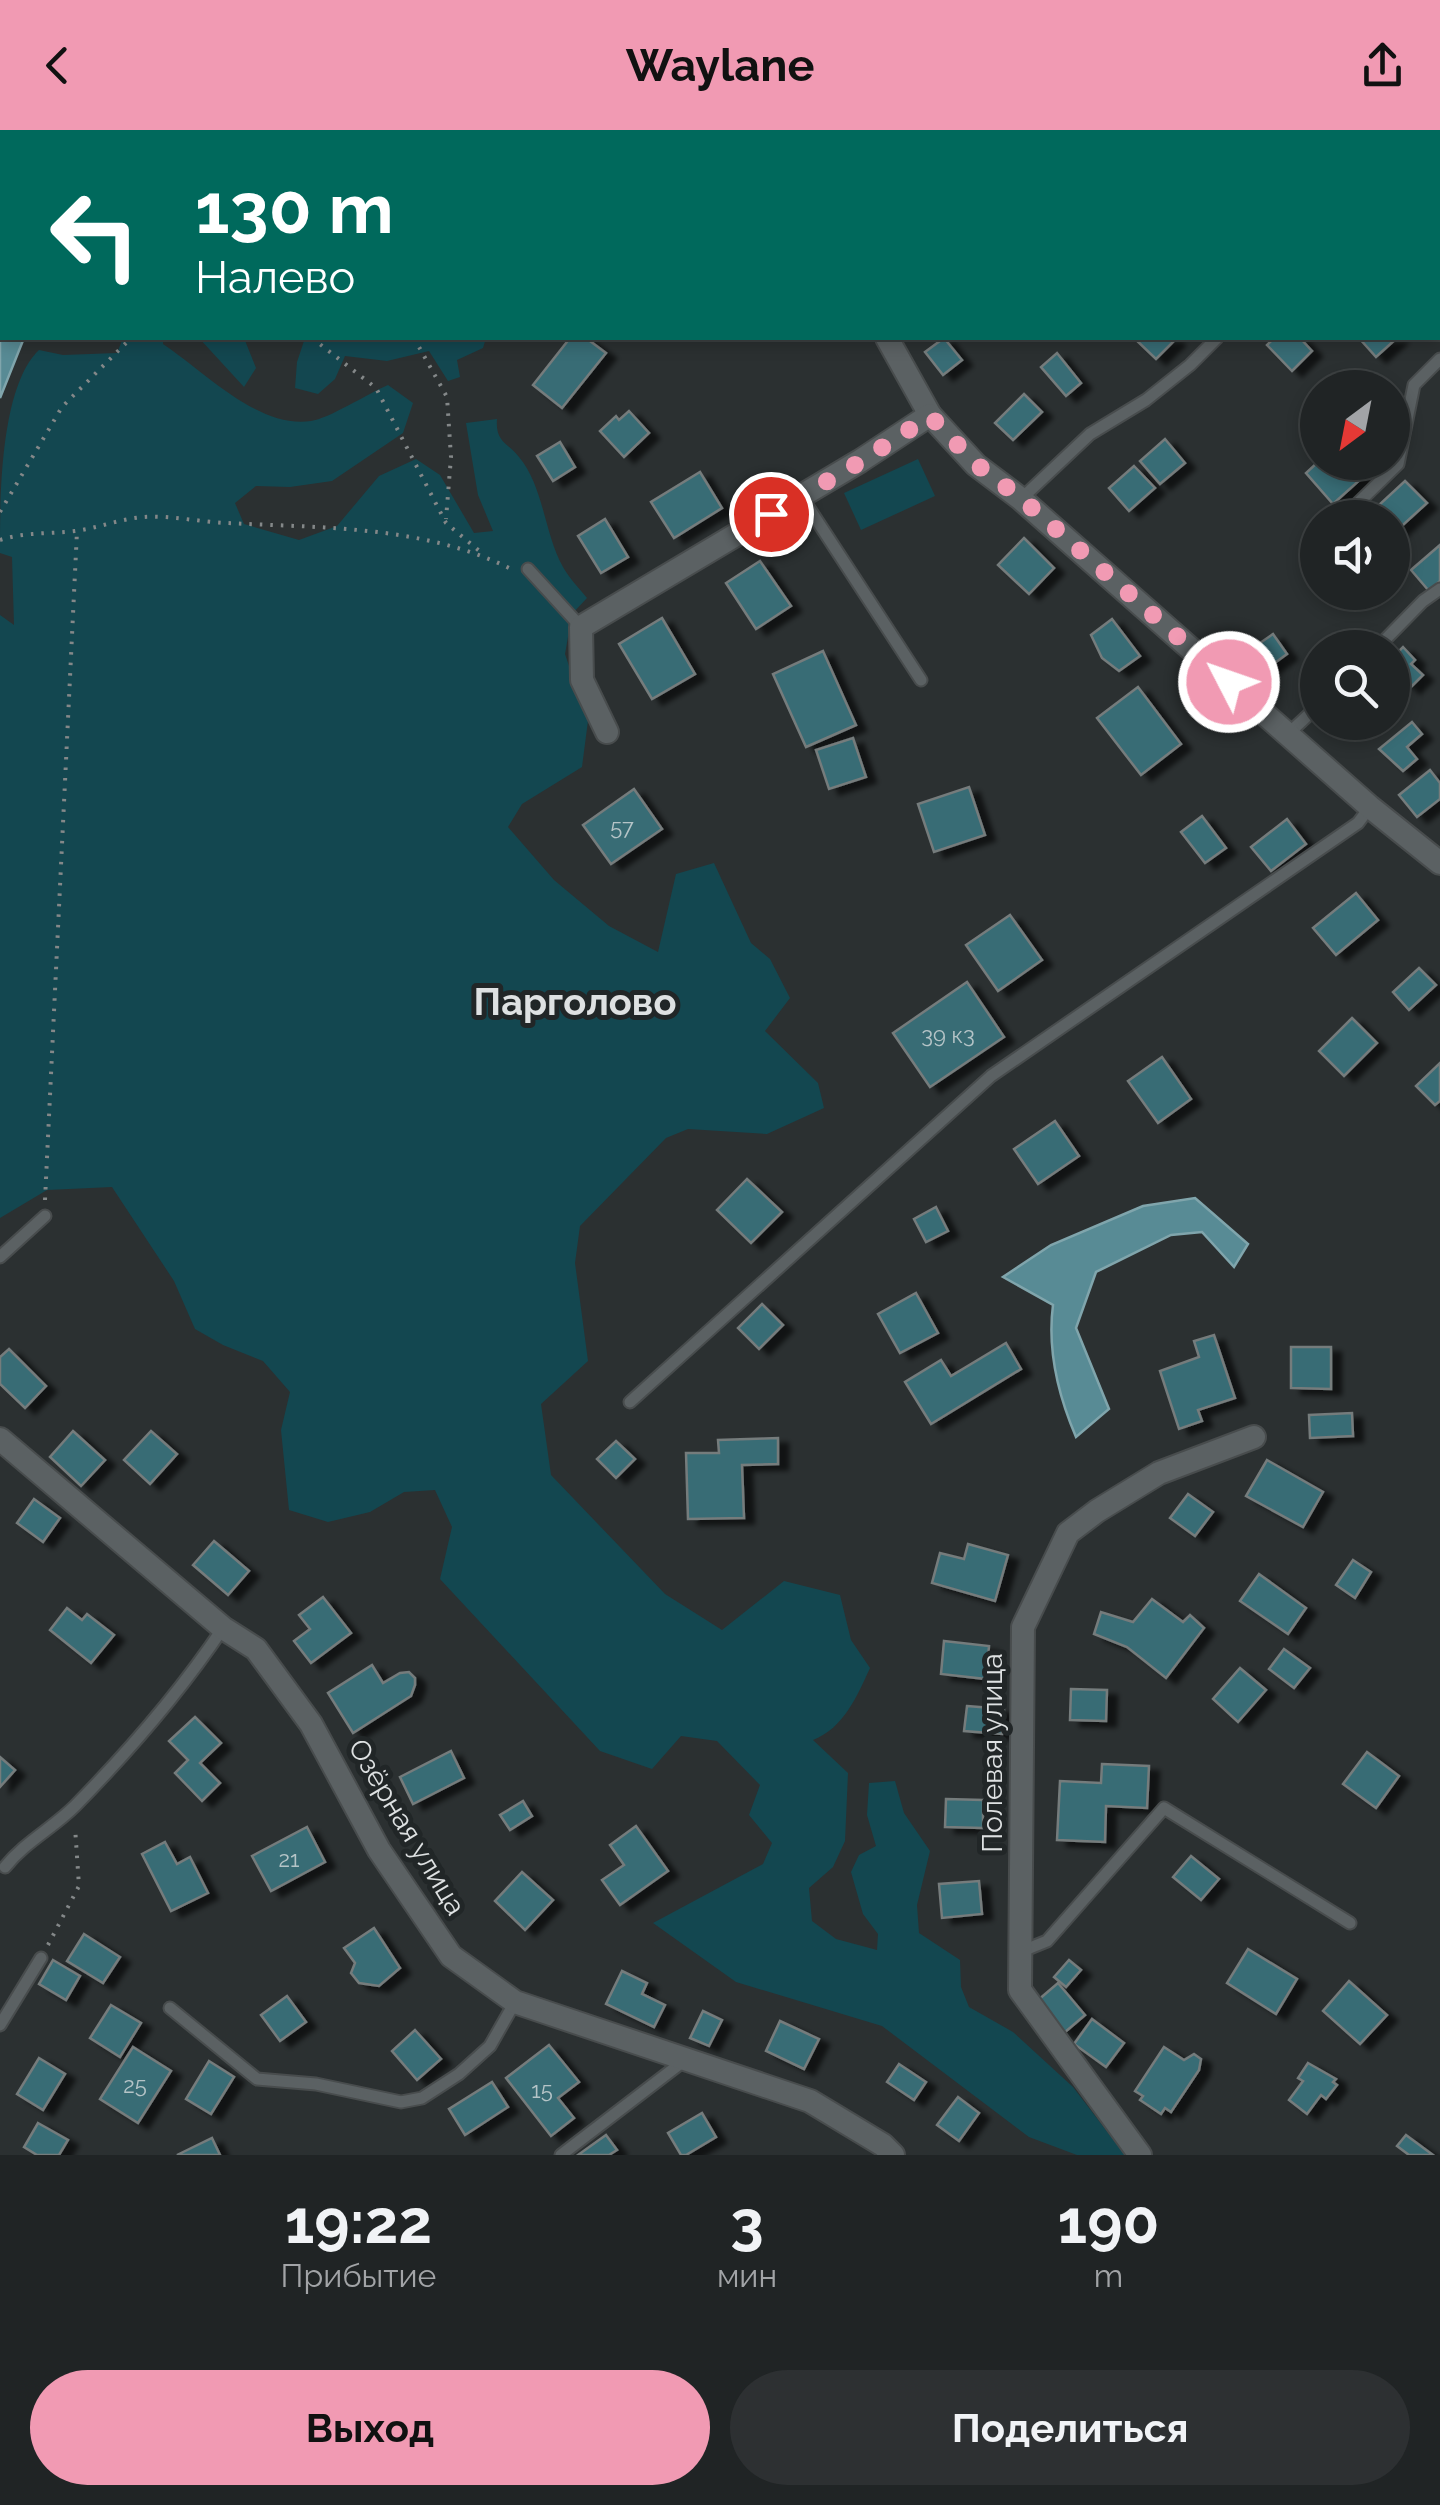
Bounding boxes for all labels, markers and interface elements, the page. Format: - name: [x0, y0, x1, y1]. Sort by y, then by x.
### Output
- icon: back: [30, 38, 85, 93]
- icon: share: [1355, 38, 1410, 93]
- text: Waylane: [626, 39, 814, 92]
- text: 130 m: [195, 167, 394, 249]
- icon: left: [30, 170, 160, 300]
- text: Налево: [195, 251, 355, 304]
- north arrow: [1300, 370, 1410, 480]
- map controls: [1300, 370, 1410, 740]
- pin: [729, 472, 814, 557]
- icon: arrive: [744, 487, 799, 542]
- button: sound: [1300, 500, 1410, 610]
- position arrow: [1177, 630, 1281, 734]
- button: search: [1300, 630, 1410, 740]
- house number: 57: [610, 814, 634, 840]
- district label: Парголово: [474, 979, 676, 1024]
- house number: 39 к3: [921, 1022, 975, 1048]
- street label: Полевая улица: [976, 1653, 1009, 1853]
- street label: Озёрная улица: [342, 1733, 472, 1921]
- house number: 21: [279, 1846, 299, 1872]
- house number: 25: [123, 2072, 147, 2098]
- house number: 15: [531, 2077, 553, 2103]
- text: 19:22: [285, 2187, 432, 2257]
- text: 3: [730, 2187, 764, 2257]
- text: 190: [1058, 2187, 1159, 2257]
- text: Прибытие: [281, 2257, 436, 2294]
- text: мин: [717, 2257, 777, 2294]
- text: m: [1094, 2257, 1123, 2294]
- button: Выход: [30, 2370, 710, 2485]
- button: Поделиться: [730, 2370, 1410, 2485]

